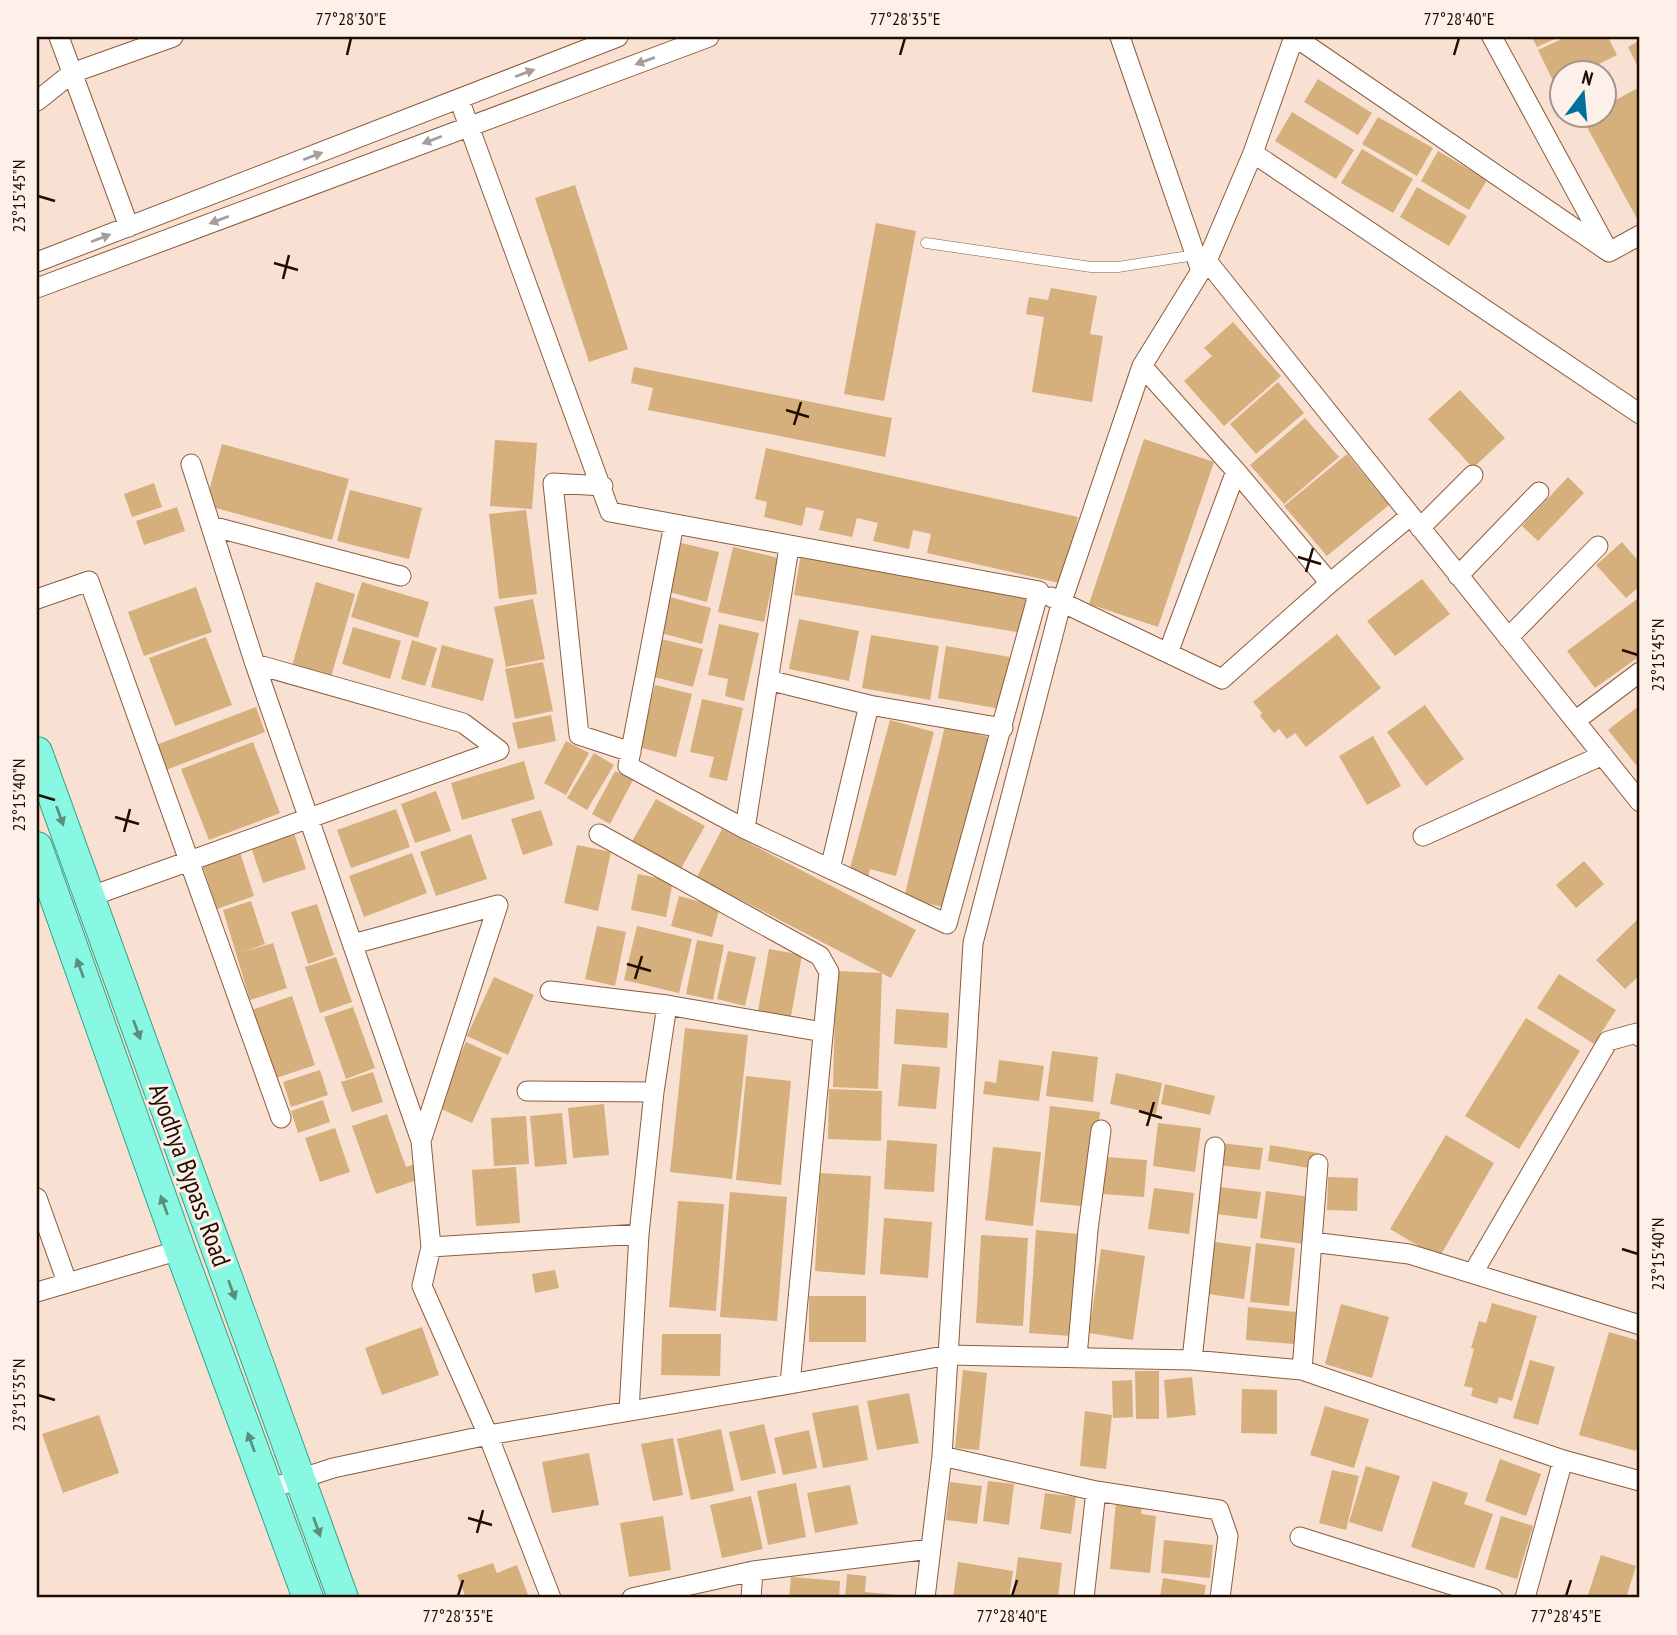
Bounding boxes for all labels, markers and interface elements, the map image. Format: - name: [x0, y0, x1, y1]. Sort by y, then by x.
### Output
- text: 77°28'30"E: [316, 7, 386, 30]
- text: 77°28'35"E: [870, 7, 940, 30]
- text: 77°28'40"E: [1424, 7, 1494, 30]
- one-way arrow: [635, 55, 656, 66]
- north arrow: [1548, 60, 1618, 130]
- text: N: [1579, 65, 1596, 91]
- one-way arrow: [514, 68, 535, 79]
- one-way arrow: [422, 135, 443, 146]
- one-way arrow: [302, 150, 323, 161]
- text: 23°15'45"N: [7, 160, 30, 232]
- one-way arrow: [209, 215, 230, 226]
- one-way arrow: [90, 233, 111, 244]
- text: 23°15'45"N: [1646, 619, 1669, 691]
- text: 23°15'40"N: [7, 759, 30, 831]
- one-way arrow: [55, 806, 66, 827]
- one-way arrow: [74, 958, 85, 979]
- one-way arrow: [132, 1020, 143, 1041]
- street label: Ayodhya Bypass Road: [142, 1079, 239, 1271]
- one-way arrow: [159, 1195, 170, 1216]
- text: 23°15'40"N: [1646, 1218, 1669, 1290]
- one-way arrow: [227, 1279, 238, 1300]
- text: 23°15'35"N: [7, 1359, 30, 1431]
- one-way arrow: [245, 1432, 256, 1453]
- one-way arrow: [312, 1516, 323, 1537]
- text: 77°28'35"E: [423, 1604, 493, 1627]
- text: 77°28'40"E: [977, 1604, 1047, 1627]
- text: 77°28'45"E: [1531, 1604, 1601, 1627]

